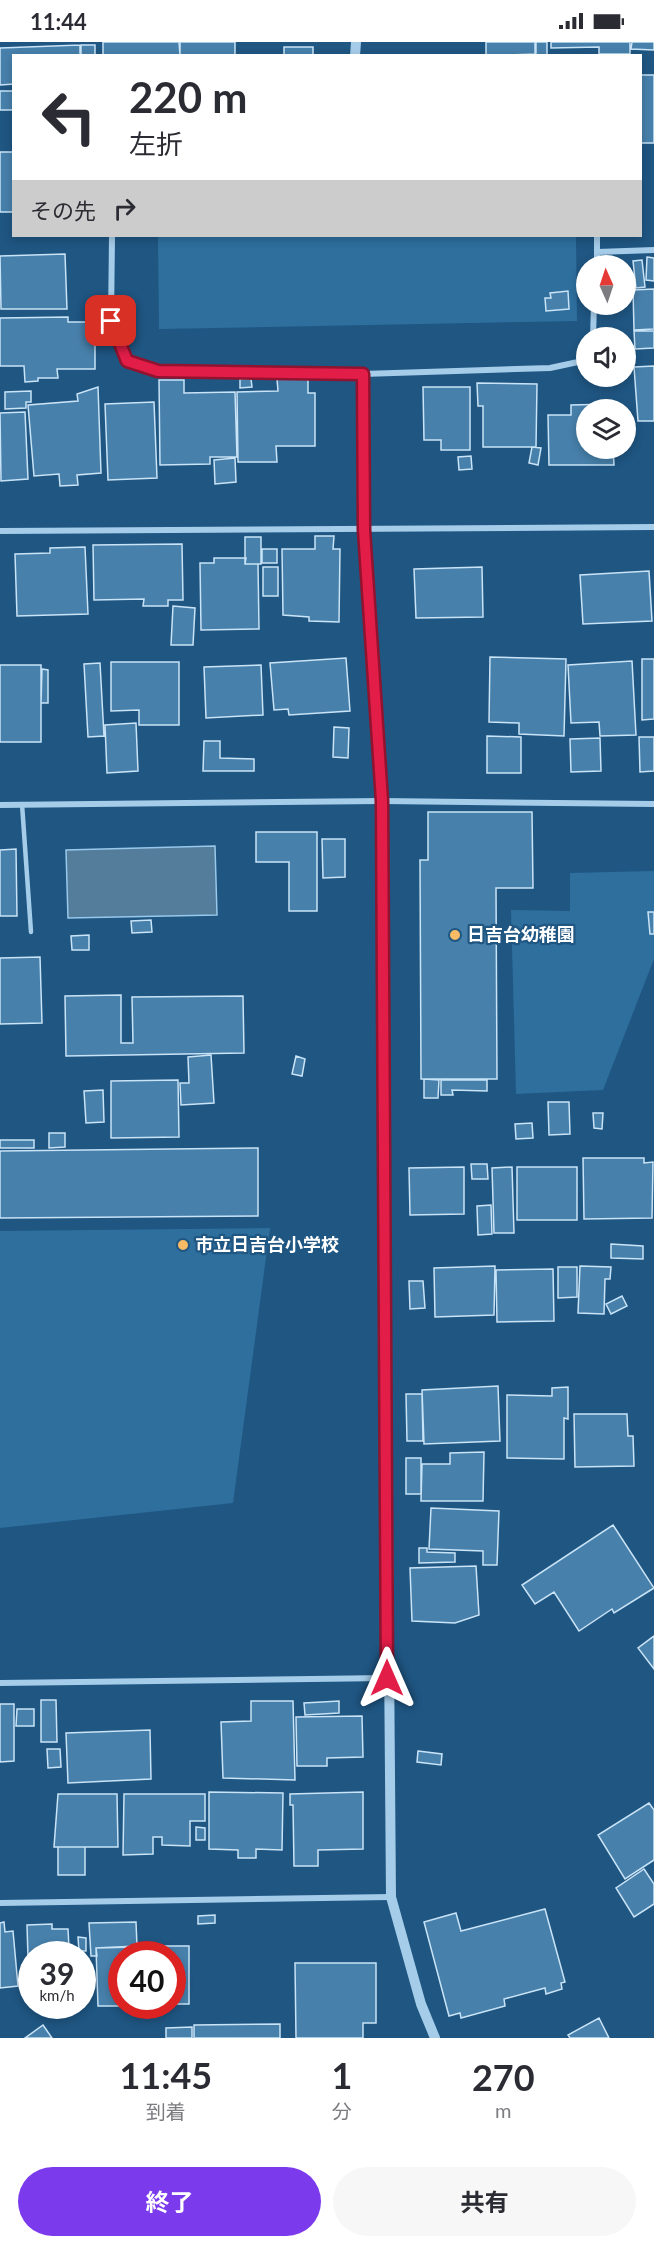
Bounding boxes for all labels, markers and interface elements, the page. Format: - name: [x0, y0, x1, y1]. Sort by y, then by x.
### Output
- text: 11:44: [30, 8, 87, 35]
- text: 220 m: [129, 72, 247, 122]
- icon: left: [30, 78, 108, 156]
- text: 左折: [129, 127, 183, 160]
- icon: right: [108, 192, 141, 225]
- text: その先: [30, 197, 96, 224]
- north arrow: [576, 255, 636, 315]
- map controls: [576, 255, 636, 459]
- pin: [85, 295, 136, 346]
- icon: arrive: [94, 304, 127, 337]
- button: sound: [576, 327, 636, 387]
- button: layers: [576, 399, 636, 459]
- place label: 日吉台幼稚園: [467, 923, 575, 945]
- marker: 日吉台幼稚園: [448, 928, 462, 942]
- place label: 市立日吉台小学校: [195, 1233, 339, 1255]
- marker: 市立日吉台小学校: [176, 1238, 190, 1252]
- position arrow: [355, 1646, 419, 1710]
- speed limit sign: 40: [108, 1941, 186, 2019]
- text: 39: [40, 1955, 74, 1991]
- text: km/h: [39, 1986, 75, 2004]
- text: 11:45: [119, 2053, 212, 2097]
- text: 1: [332, 2053, 353, 2097]
- text: 270: [472, 2055, 535, 2099]
- text: m: [495, 2098, 511, 2122]
- text: 到着: [146, 2099, 186, 2123]
- text: 分: [332, 2099, 352, 2123]
- button: 終了: [18, 2167, 321, 2236]
- button: 共有: [333, 2167, 636, 2236]

